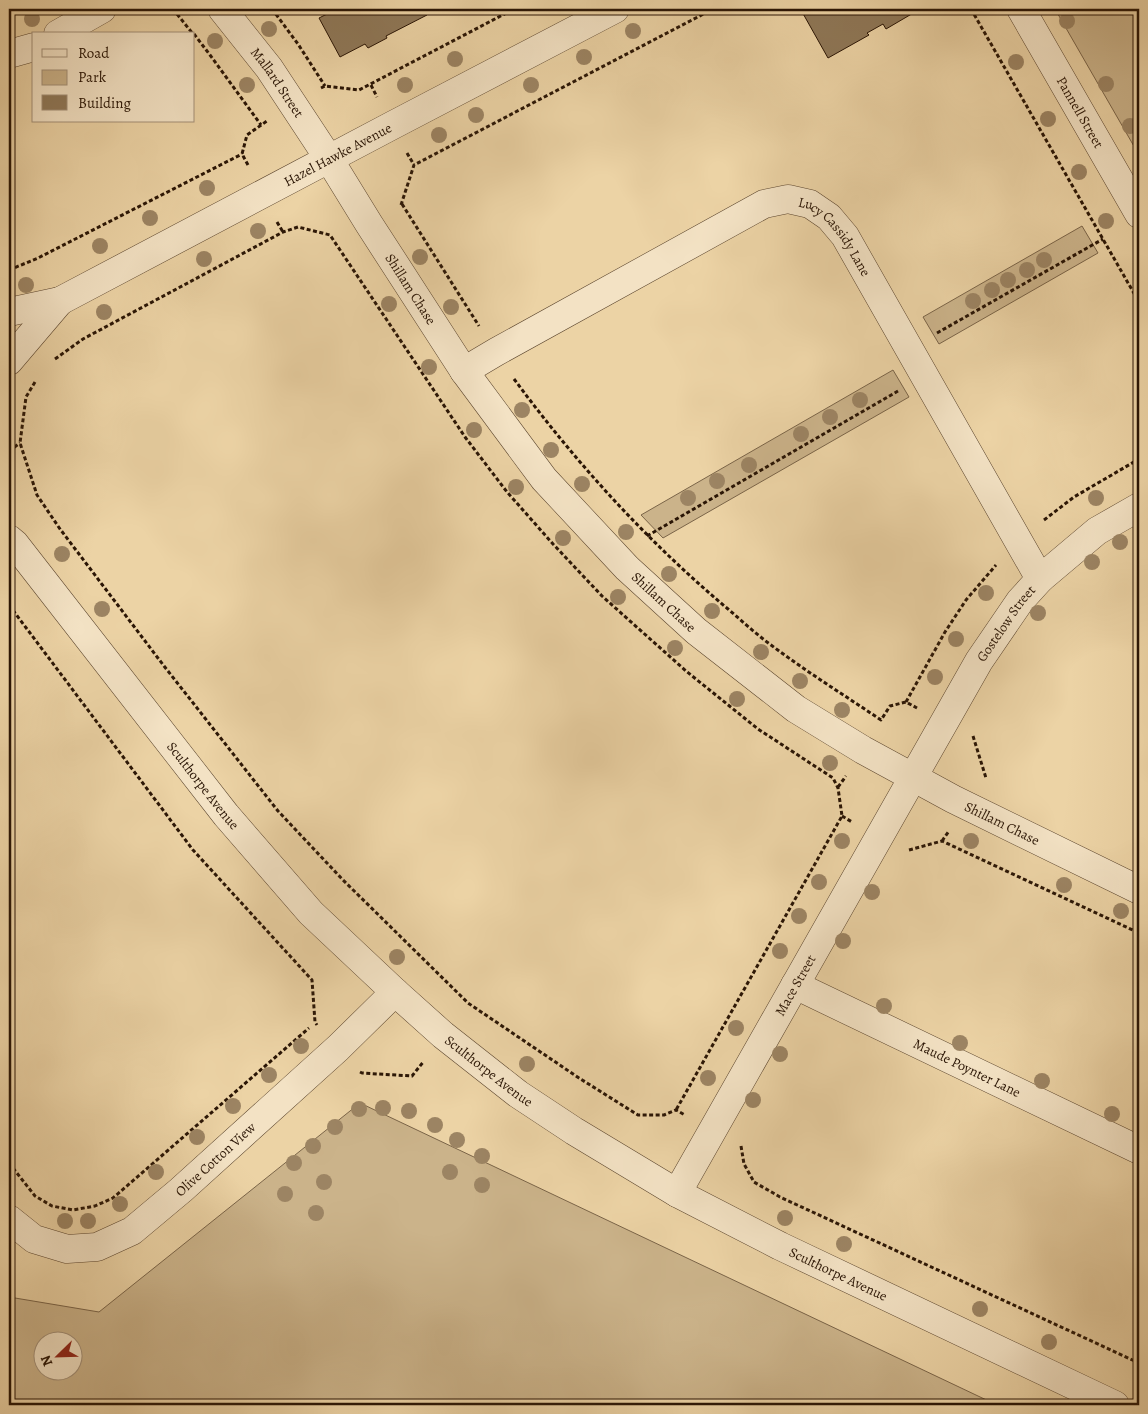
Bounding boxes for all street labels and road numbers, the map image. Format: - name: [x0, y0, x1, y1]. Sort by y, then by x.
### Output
- street label: Mallard Street: [246, 43, 308, 122]
- street label: Pannell Street: [1052, 73, 1108, 152]
- street label: Hazel Hawke Avenue: [280, 118, 395, 191]
- street label: Lucy Cassidy Lane: [796, 193, 875, 280]
- street label: Shillam Chase: [380, 250, 441, 328]
- street label: Shillam Chase: [627, 568, 700, 637]
- street label: Gostelow Street: [972, 581, 1040, 666]
- street label: Sculthorpe Avenue: [162, 738, 243, 834]
- street label: Shillam Chase: [961, 797, 1043, 850]
- street label: Mace Street: [770, 951, 821, 1019]
- street label: Sculthorpe Avenue: [441, 1031, 536, 1111]
- street label: Maude Poynter Lane: [910, 1034, 1024, 1102]
- street label: Olive Cotton View: [171, 1118, 260, 1201]
- street label: Sculthorpe Avenue: [786, 1243, 890, 1306]

